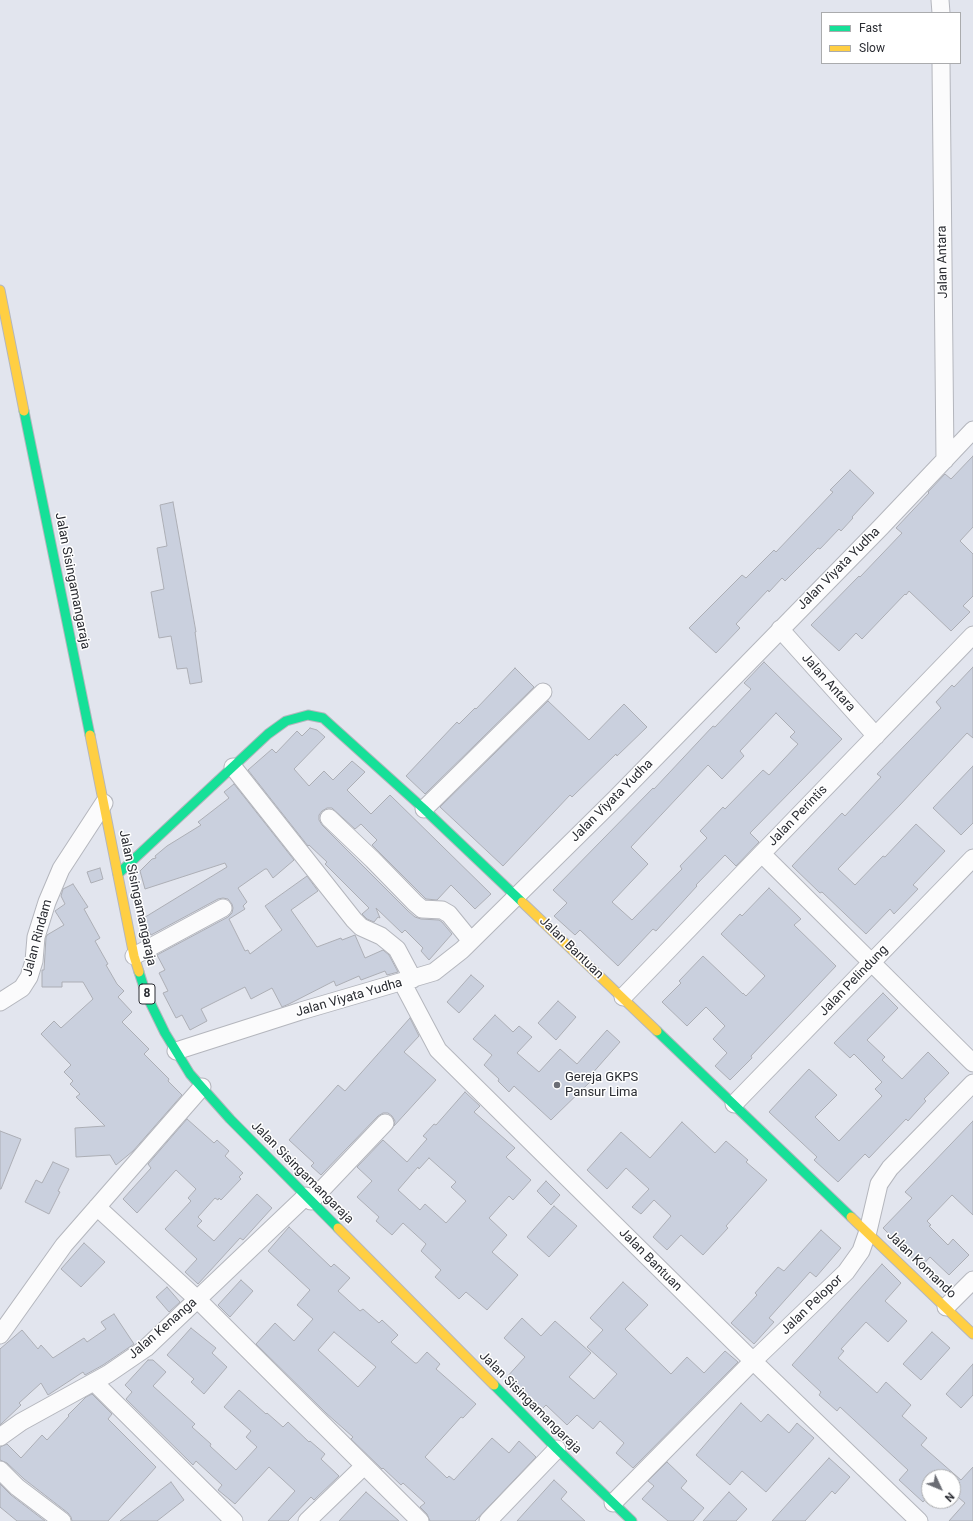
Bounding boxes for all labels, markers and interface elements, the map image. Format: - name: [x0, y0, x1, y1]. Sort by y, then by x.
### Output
- legend: [821, 12, 961, 64]
- text: Fast: [859, 21, 882, 35]
- text: Slow: [859, 41, 885, 55]
- street label: Jalan Antara: [935, 225, 951, 299]
- street label: Jalan Sisingamangaraja: [51, 511, 93, 651]
- street label: Jalan Viyata Yudha: [794, 524, 884, 614]
- street label: Jalan Antara: [798, 651, 858, 715]
- street label: Jalan Viyata Yudha: [567, 756, 657, 846]
- street label: Jalan Perintis: [765, 782, 831, 850]
- street label: Jalan Sisingamangaraja: [115, 829, 159, 967]
- street label: Jalan Rindam: [20, 898, 56, 978]
- street label: Jalan Bantuan: [536, 914, 606, 982]
- street label: Jalan Pelindung: [816, 942, 892, 1020]
- street label: Jalan Viyata Yudha: [294, 975, 404, 1021]
- road number: 8: [139, 984, 155, 1004]
- place label: Gereja GKPS Pansur Lima: [565, 1070, 638, 1101]
- marker: Gereja GKPS Pansur Lima: [552, 1080, 562, 1090]
- street label: Jalan Sisingamangaraja: [247, 1118, 357, 1228]
- street label: Jalan Bantuan: [615, 1225, 685, 1295]
- street label: Jalan Komando: [883, 1228, 959, 1302]
- street label: Jalan Pelopor: [778, 1272, 846, 1338]
- street label: Jalan Kenanga: [126, 1295, 200, 1363]
- street label: Jalan Sisingamangaraja: [475, 1348, 585, 1458]
- north arrow: [921, 1469, 961, 1509]
- text: N: [942, 1490, 957, 1504]

